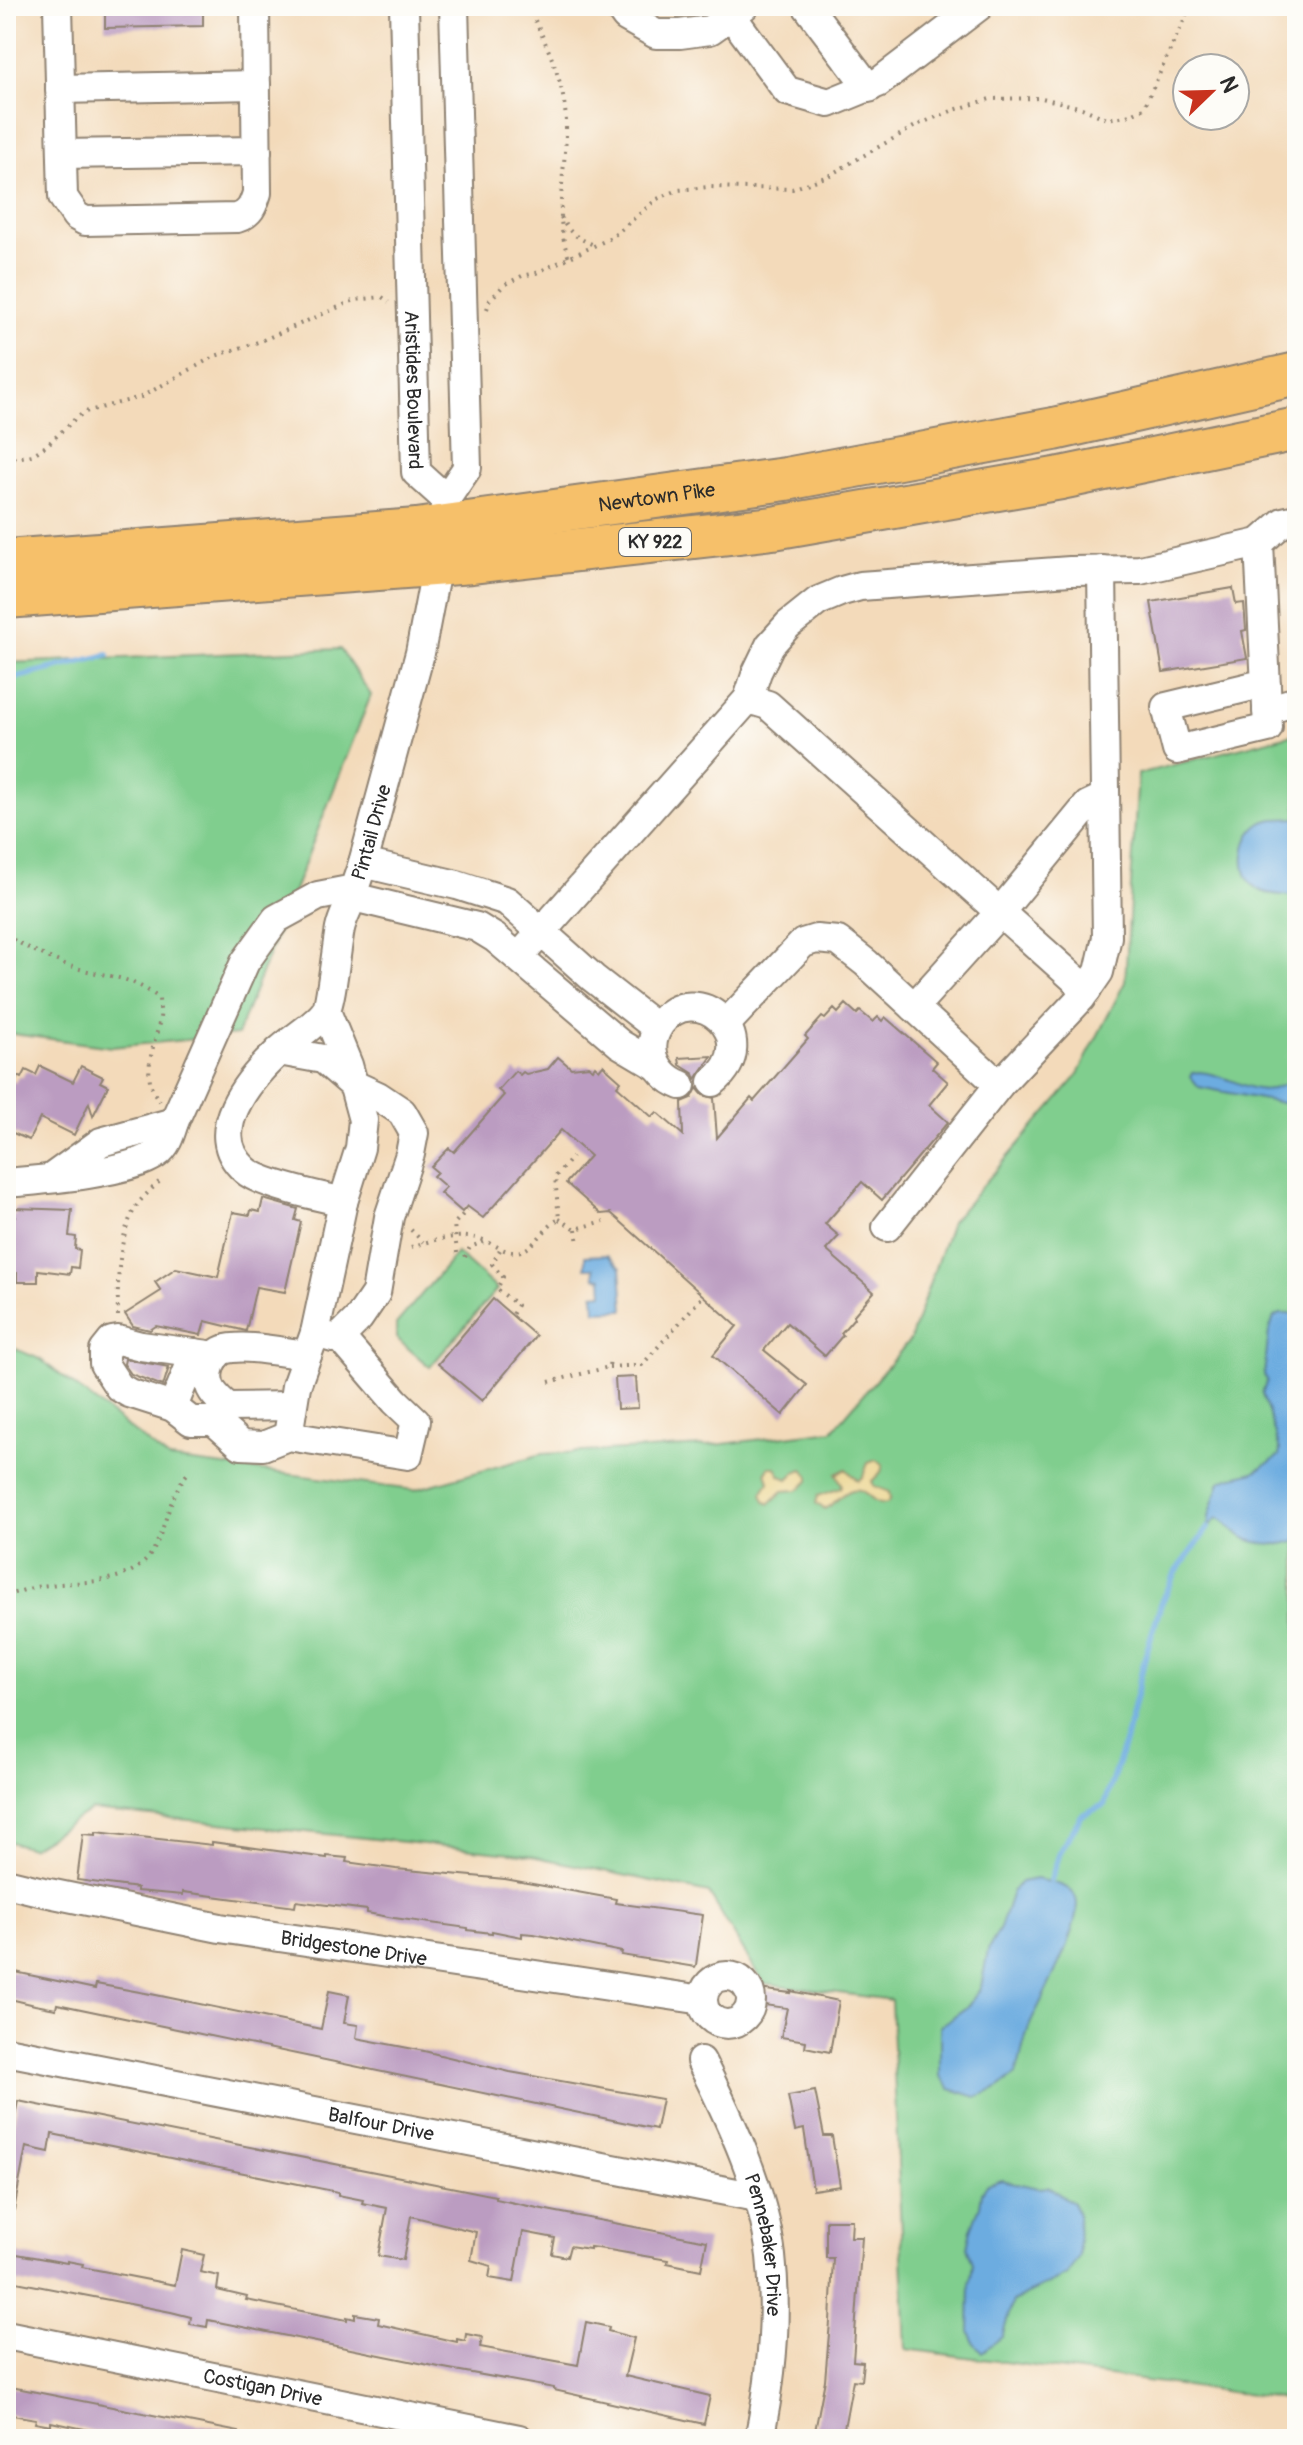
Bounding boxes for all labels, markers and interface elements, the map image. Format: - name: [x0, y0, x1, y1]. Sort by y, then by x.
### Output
- north arrow: [1171, 52, 1251, 132]
- text: N: [1213, 72, 1244, 97]
- street label: Aristides Boulevard: [399, 310, 428, 470]
- street label: Newtown Pike: [597, 477, 717, 518]
- road number: KY 922: [619, 528, 691, 556]
- street label: Pintail Drive: [346, 782, 397, 884]
- street label: Bridgestone Drive: [279, 1925, 429, 1972]
- street label: Balfour Drive: [326, 2102, 436, 2147]
- street label: Pennebaker Drive: [739, 2170, 786, 2316]
- street label: Costigan Drive: [201, 2363, 325, 2412]

